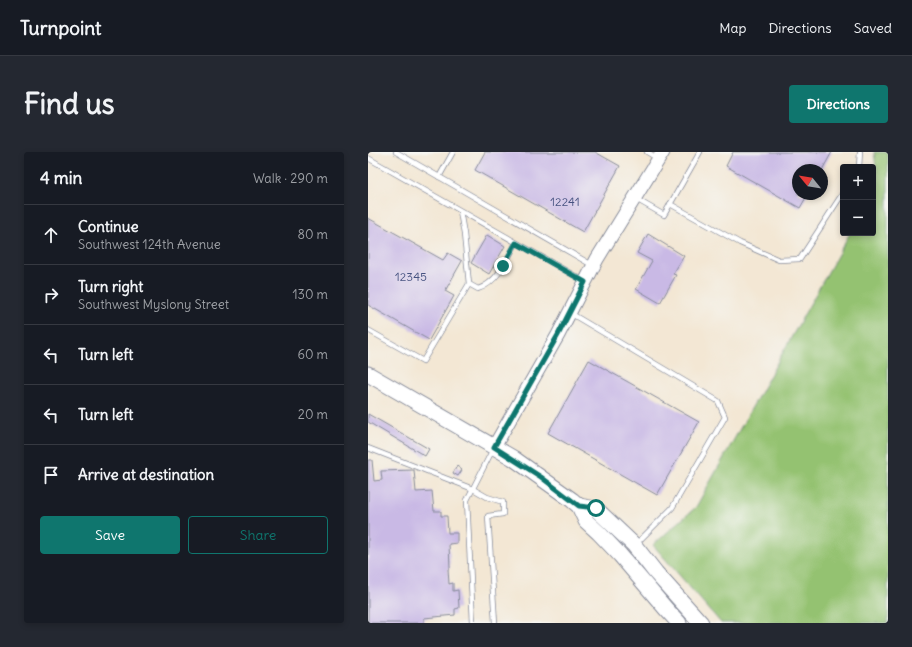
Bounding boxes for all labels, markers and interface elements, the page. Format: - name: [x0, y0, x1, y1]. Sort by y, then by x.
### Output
- text: Turnpoint: [20, 16, 101, 40]
- text: Map: [719, 19, 746, 37]
- text: Directions: [768, 19, 832, 37]
- text: Saved: [854, 19, 892, 37]
- button: Directions: [789, 85, 888, 123]
- text: Find us: [24, 86, 115, 122]
- north arrow: [792, 164, 828, 200]
- map controls: [840, 164, 876, 236]
- button: +: [840, 164, 876, 200]
- text: 4 min: [40, 167, 82, 189]
- text: Walk · 290 m: [253, 170, 328, 187]
- house number: 12241: [550, 194, 580, 209]
- button: −: [840, 200, 876, 236]
- text: Continue: [78, 217, 139, 236]
- icon: ahead: [40, 224, 62, 246]
- text: 80 m: [297, 226, 328, 243]
- text: Southwest 124th Avenue: [78, 236, 221, 253]
- route end: [494, 257, 512, 275]
- house number: 12345: [395, 269, 427, 284]
- text: Turn right: [78, 277, 143, 296]
- icon: right: [40, 284, 62, 306]
- text: 130 m: [292, 286, 328, 303]
- text: Southwest Myslony Street: [78, 296, 229, 313]
- icon: left: [40, 344, 62, 366]
- text: Turn left: [78, 345, 133, 364]
- text: 60 m: [297, 346, 328, 363]
- icon: left: [40, 404, 62, 426]
- text: Turn left: [78, 405, 133, 424]
- text: 20 m: [298, 406, 328, 423]
- icon: arrive: [40, 464, 62, 486]
- text: Arrive at destination: [78, 465, 214, 484]
- route start: [587, 499, 605, 517]
- button: Save: [40, 516, 180, 554]
- button: Share: [188, 516, 328, 554]

